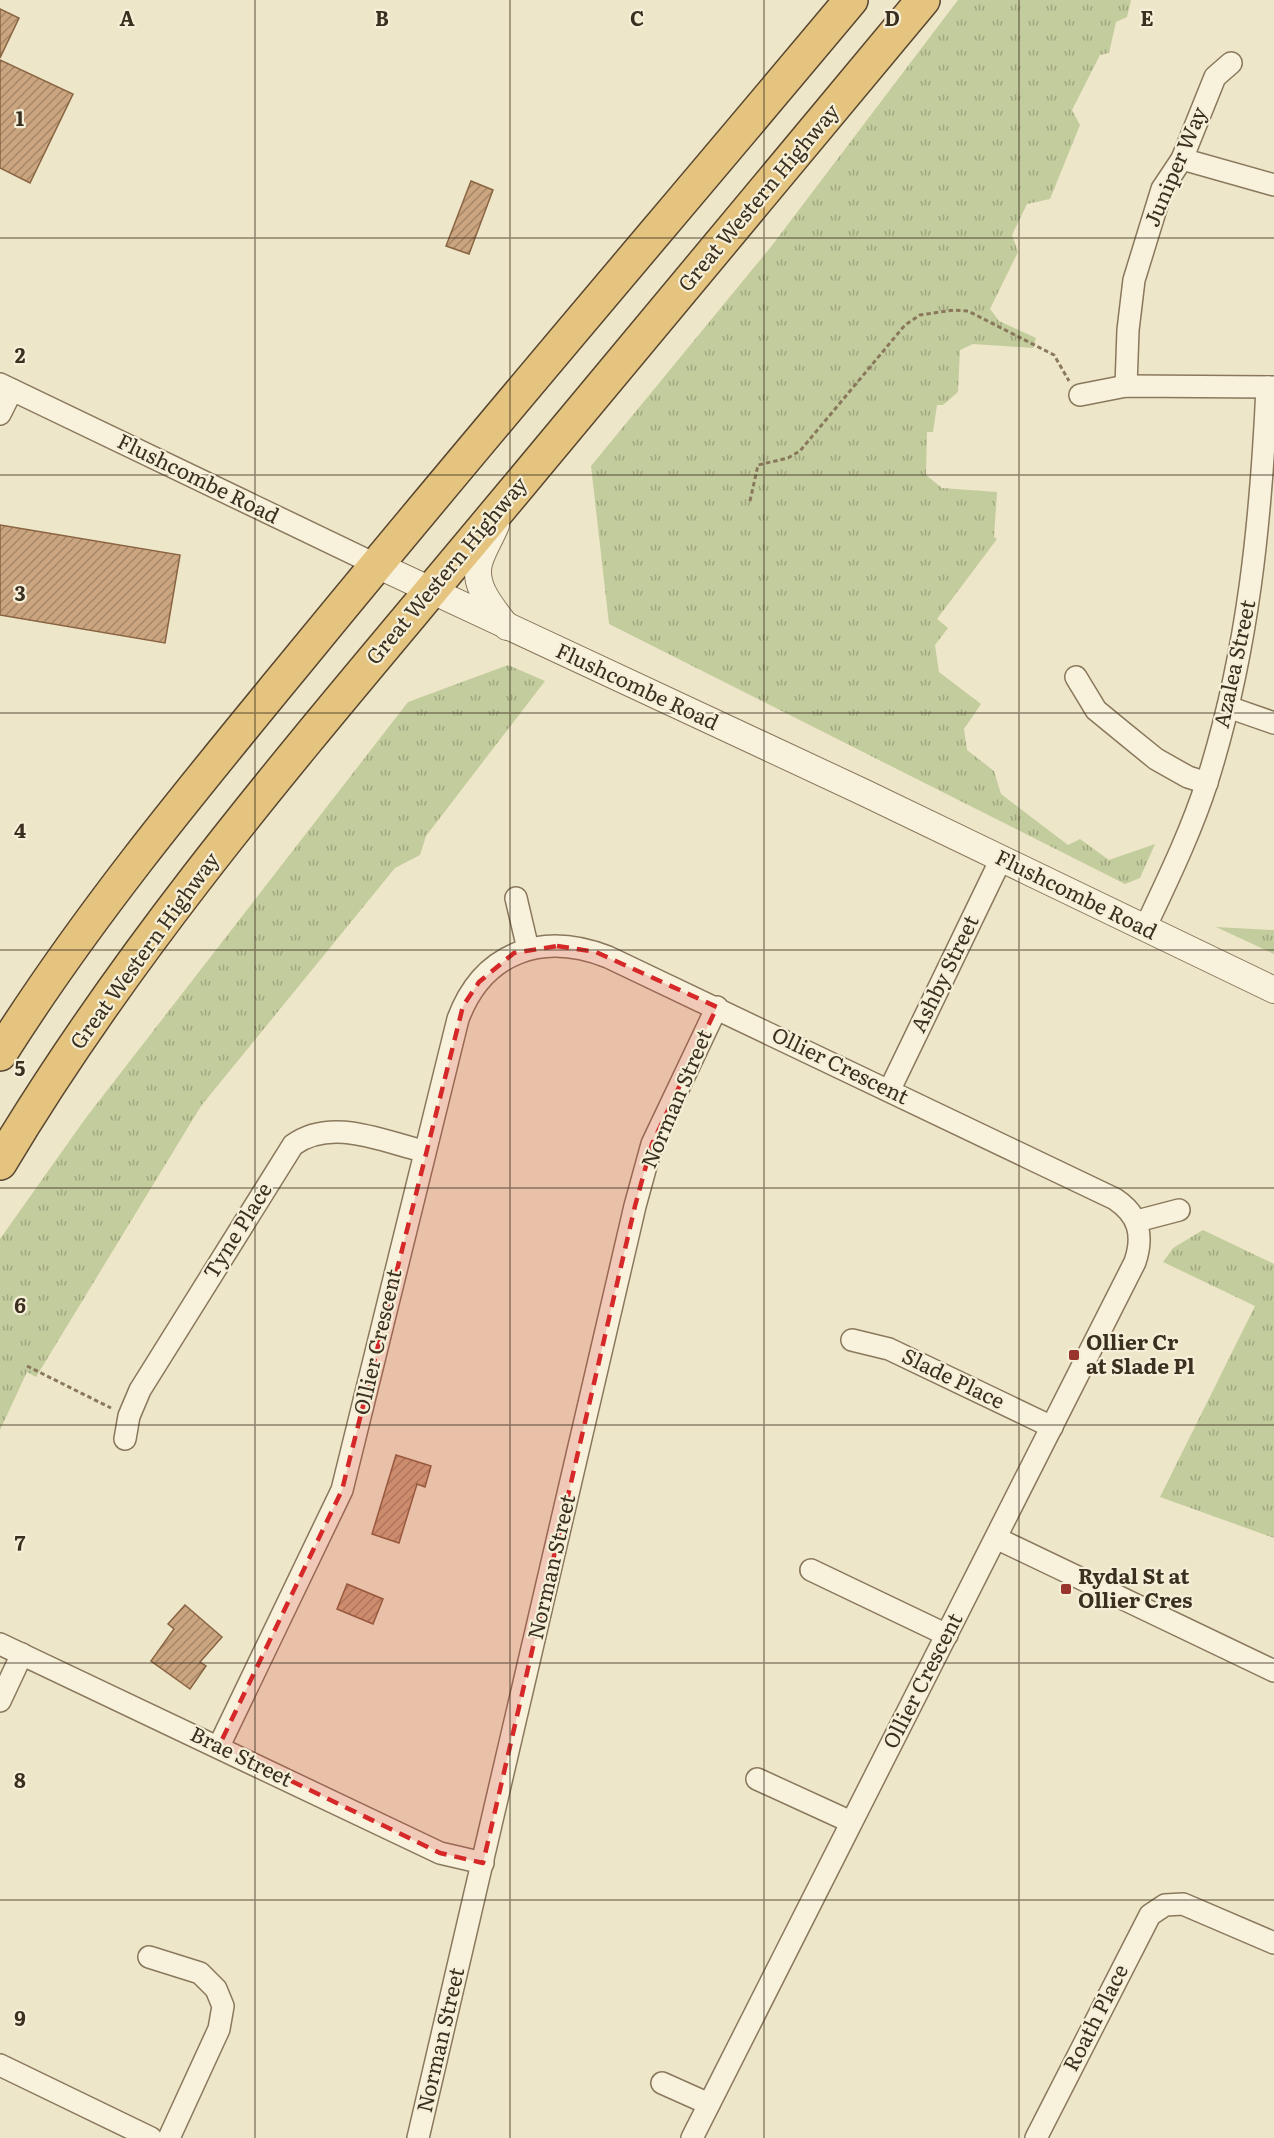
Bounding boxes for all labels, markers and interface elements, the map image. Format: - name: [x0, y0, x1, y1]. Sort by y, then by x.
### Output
- text: A: [119, 2, 135, 32]
- text: B: [375, 2, 389, 32]
- text: C: [630, 2, 644, 32]
- text: D: [884, 2, 900, 32]
- text: E: [1140, 2, 1154, 32]
- street label: Great Western Highway: [669, 95, 846, 297]
- street label: Juniper Way: [1134, 100, 1213, 231]
- text: 1: [16, 102, 24, 132]
- text: 2: [15, 339, 26, 369]
- street label: Flushcombe Road: [113, 424, 285, 529]
- street label: Great Western Highway: [357, 468, 534, 670]
- text: 3: [14, 577, 26, 607]
- street label: Azalea Street: [1204, 596, 1261, 730]
- street label: Flushcombe Road: [551, 633, 725, 736]
- text: 4: [14, 814, 26, 844]
- street label: Flushcombe Road: [991, 840, 1163, 945]
- street label: Great Western Highway: [61, 844, 226, 1055]
- street label: Ashby Street: [901, 909, 985, 1037]
- street label: Ollier Crescent: [767, 1017, 915, 1111]
- street label: Norman Street: [631, 1023, 718, 1172]
- text: 5: [15, 1052, 26, 1082]
- street label: Tyne Place: [194, 1175, 278, 1284]
- street label: Ollier Crescent: [344, 1265, 408, 1417]
- text: 6: [14, 1289, 26, 1319]
- place label: Ollier Cr at Slade Pl: [1086, 1325, 1195, 1380]
- street label: Slade Place: [898, 1339, 1011, 1415]
- marker: Ollier Cr at Slade Pl: [1067, 1348, 1081, 1362]
- street label: Norman Street: [518, 1490, 581, 1642]
- text: 7: [15, 1527, 26, 1557]
- place label: Rydal St at Ollier Cres: [1078, 1559, 1192, 1614]
- marker: Rydal St at Ollier Cres: [1059, 1582, 1073, 1596]
- street label: Ollier Crescent: [873, 1606, 969, 1753]
- street label: Brae Street: [186, 1717, 299, 1793]
- text: 8: [14, 1764, 26, 1794]
- street label: Roath Place: [1054, 1958, 1134, 2076]
- street label: Norman Street: [407, 1963, 470, 2115]
- text: 9: [14, 2002, 26, 2032]

